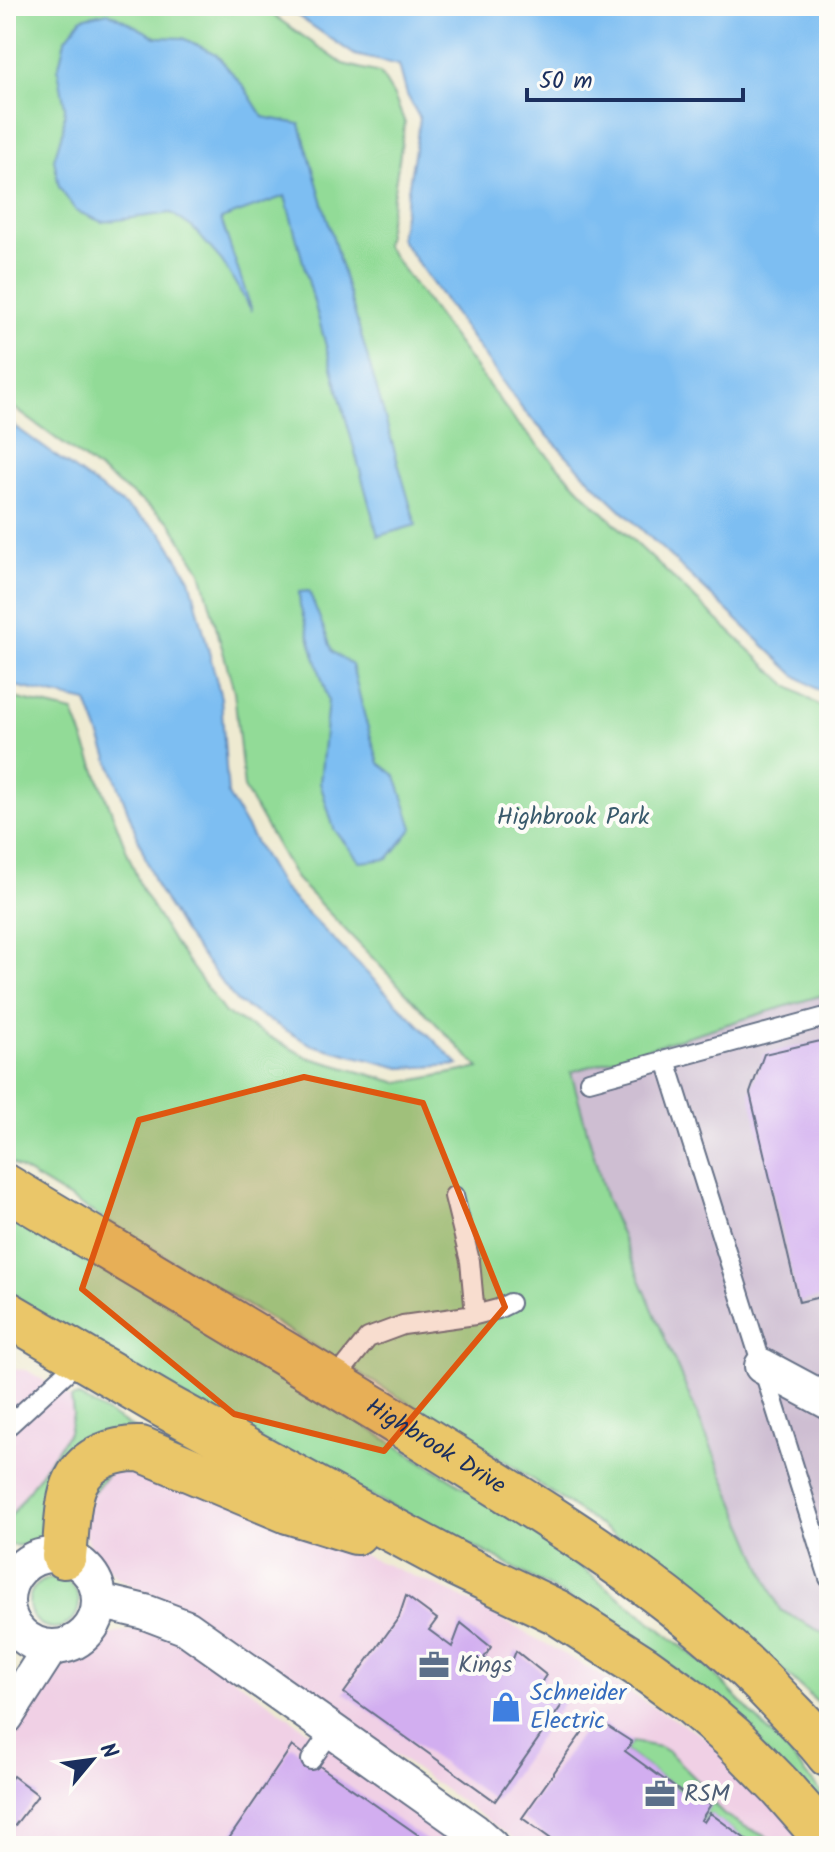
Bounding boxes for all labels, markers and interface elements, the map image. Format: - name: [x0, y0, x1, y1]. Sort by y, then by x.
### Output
- scale bar: [527, 52, 743, 102]
- text: 50 m: [539, 62, 593, 101]
- park label: Highbrook Park: [497, 798, 650, 837]
- street label: Highbrook Drive: [358, 1388, 514, 1505]
- place label: Kings: [458, 1646, 512, 1685]
- office icon: Kings: [417, 1648, 451, 1682]
- place label: Schneider Electric: [530, 1674, 628, 1741]
- shop icon: Schneider Electric: [489, 1690, 523, 1724]
- north arrow: [52, 1720, 132, 1800]
- text: N: [89, 1737, 126, 1766]
- place label: RSM: [684, 1775, 730, 1814]
- office icon: RSM: [643, 1777, 677, 1811]

